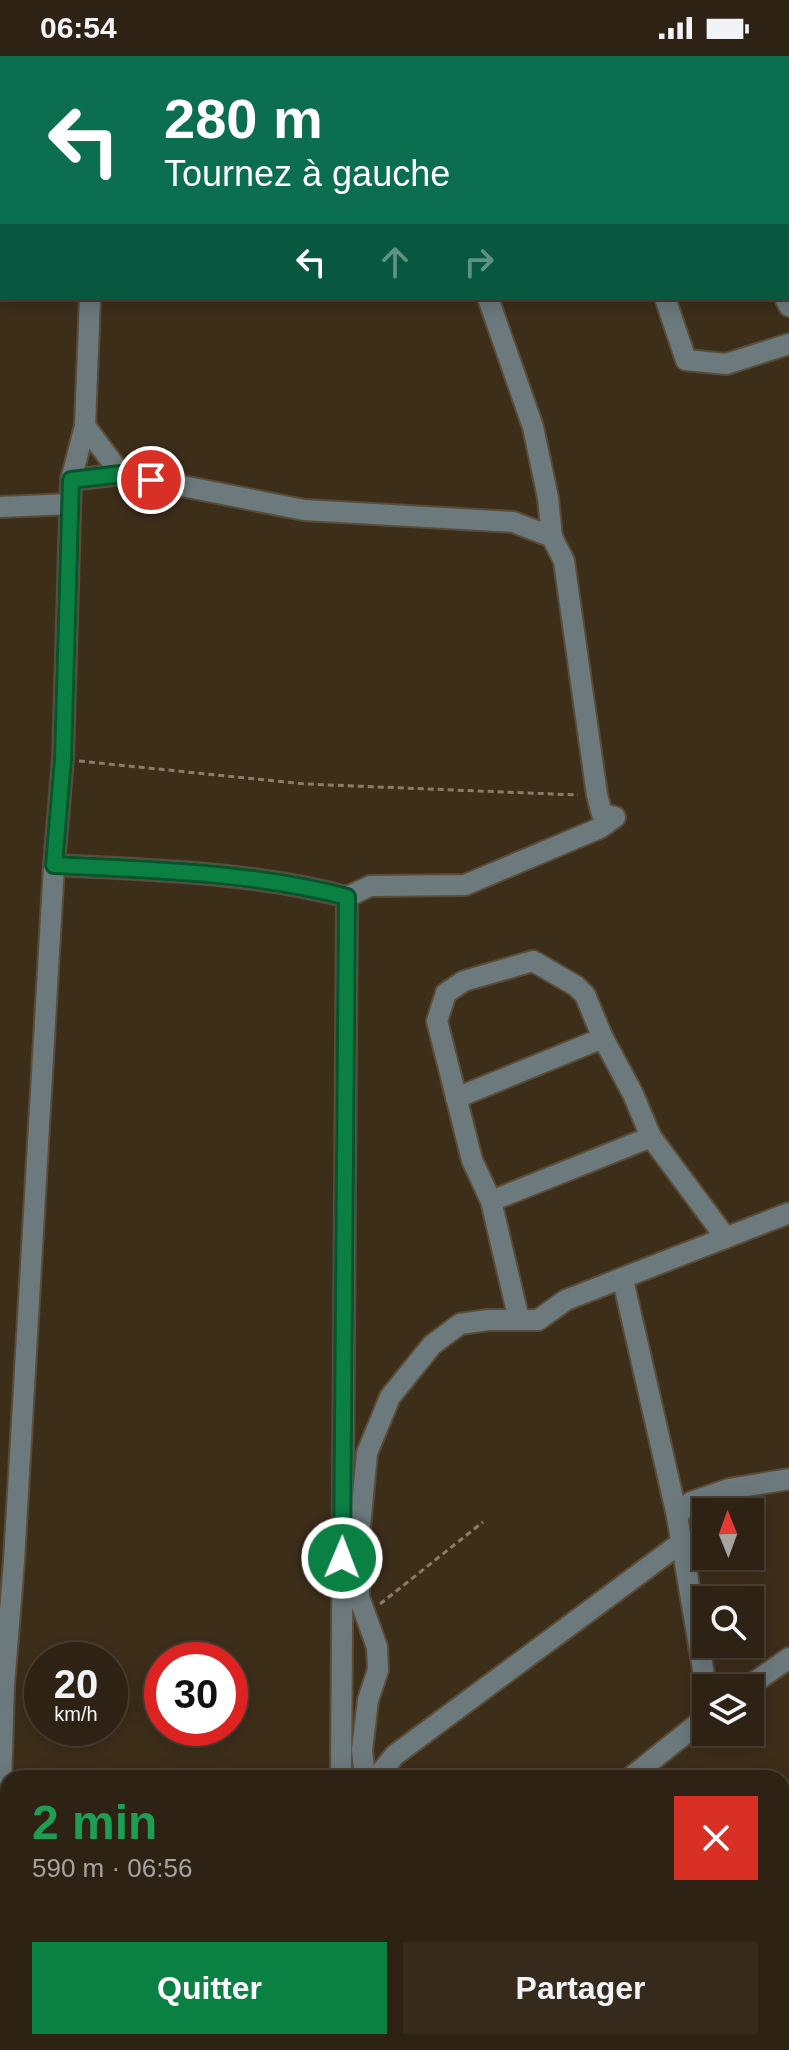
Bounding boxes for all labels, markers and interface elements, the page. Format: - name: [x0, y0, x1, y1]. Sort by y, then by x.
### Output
- text: 06:54: [40, 11, 117, 44]
- text: 280 m: [164, 87, 323, 150]
- icon: left: [32, 88, 136, 192]
- text: Tournez à gauche: [164, 153, 450, 194]
- icon: left: [289, 240, 333, 284]
- icon: ahead: [373, 240, 417, 284]
- icon: right: [457, 240, 501, 284]
- pin: [117, 446, 185, 514]
- icon: arrive: [129, 458, 173, 502]
- north arrow: [692, 1498, 764, 1570]
- map controls: [692, 1498, 764, 1746]
- position arrow: [300, 1516, 384, 1600]
- button: search: [692, 1586, 764, 1658]
- speed limit sign: 30: [144, 1642, 248, 1746]
- text: 20: [54, 1662, 98, 1706]
- button: layers: [692, 1674, 764, 1746]
- text: km/h: [54, 1703, 98, 1725]
- text: 2 min: [32, 1796, 157, 1849]
- button: close: [674, 1796, 758, 1880]
- text: 590 m · 06:56: [32, 1853, 192, 1883]
- button: Quitter: [32, 1942, 387, 2034]
- button: Partager: [403, 1942, 758, 2034]

